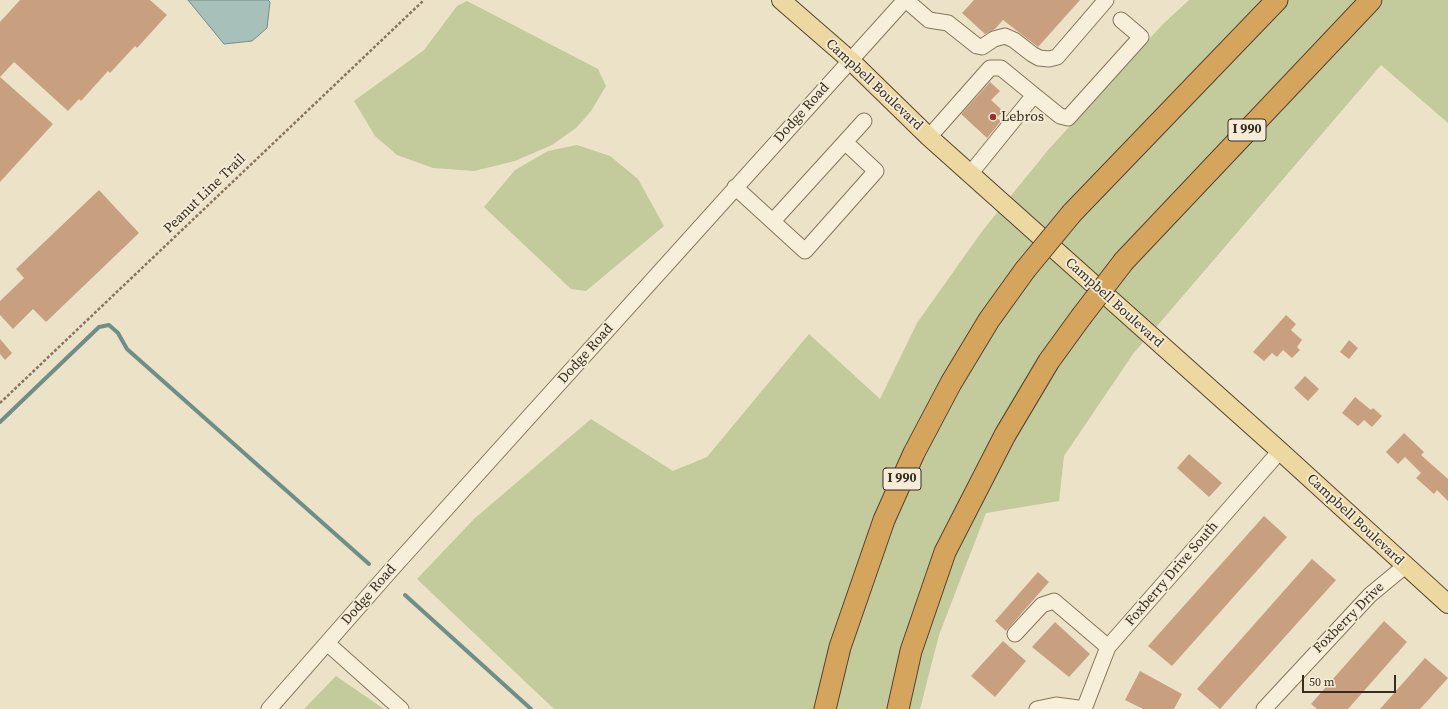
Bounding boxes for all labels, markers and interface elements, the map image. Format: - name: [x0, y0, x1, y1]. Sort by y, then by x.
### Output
- street label: Campbell Boulevard: [822, 36, 926, 134]
- street label: Dodge Road: [771, 80, 833, 146]
- place label: Lebros: [1001, 109, 1044, 125]
- marker: Lebros: [988, 112, 998, 122]
- road number: I 990: [1228, 119, 1266, 141]
- street label: Peanut Line Trail: [161, 151, 249, 237]
- street label: Campbell Boulevard: [1061, 254, 1167, 352]
- street label: Dodge Road: [555, 321, 617, 387]
- road number: I 990: [883, 468, 921, 490]
- street label: Campbell Boulevard: [1303, 471, 1407, 569]
- street label: Foxberry Drive South: [1122, 518, 1222, 630]
- street label: Dodge Road: [338, 561, 400, 629]
- street label: Foxberry Drive: [1310, 579, 1388, 657]
- scale bar: [1304, 667, 1398, 693]
- text: 50 m: [1309, 674, 1335, 690]

